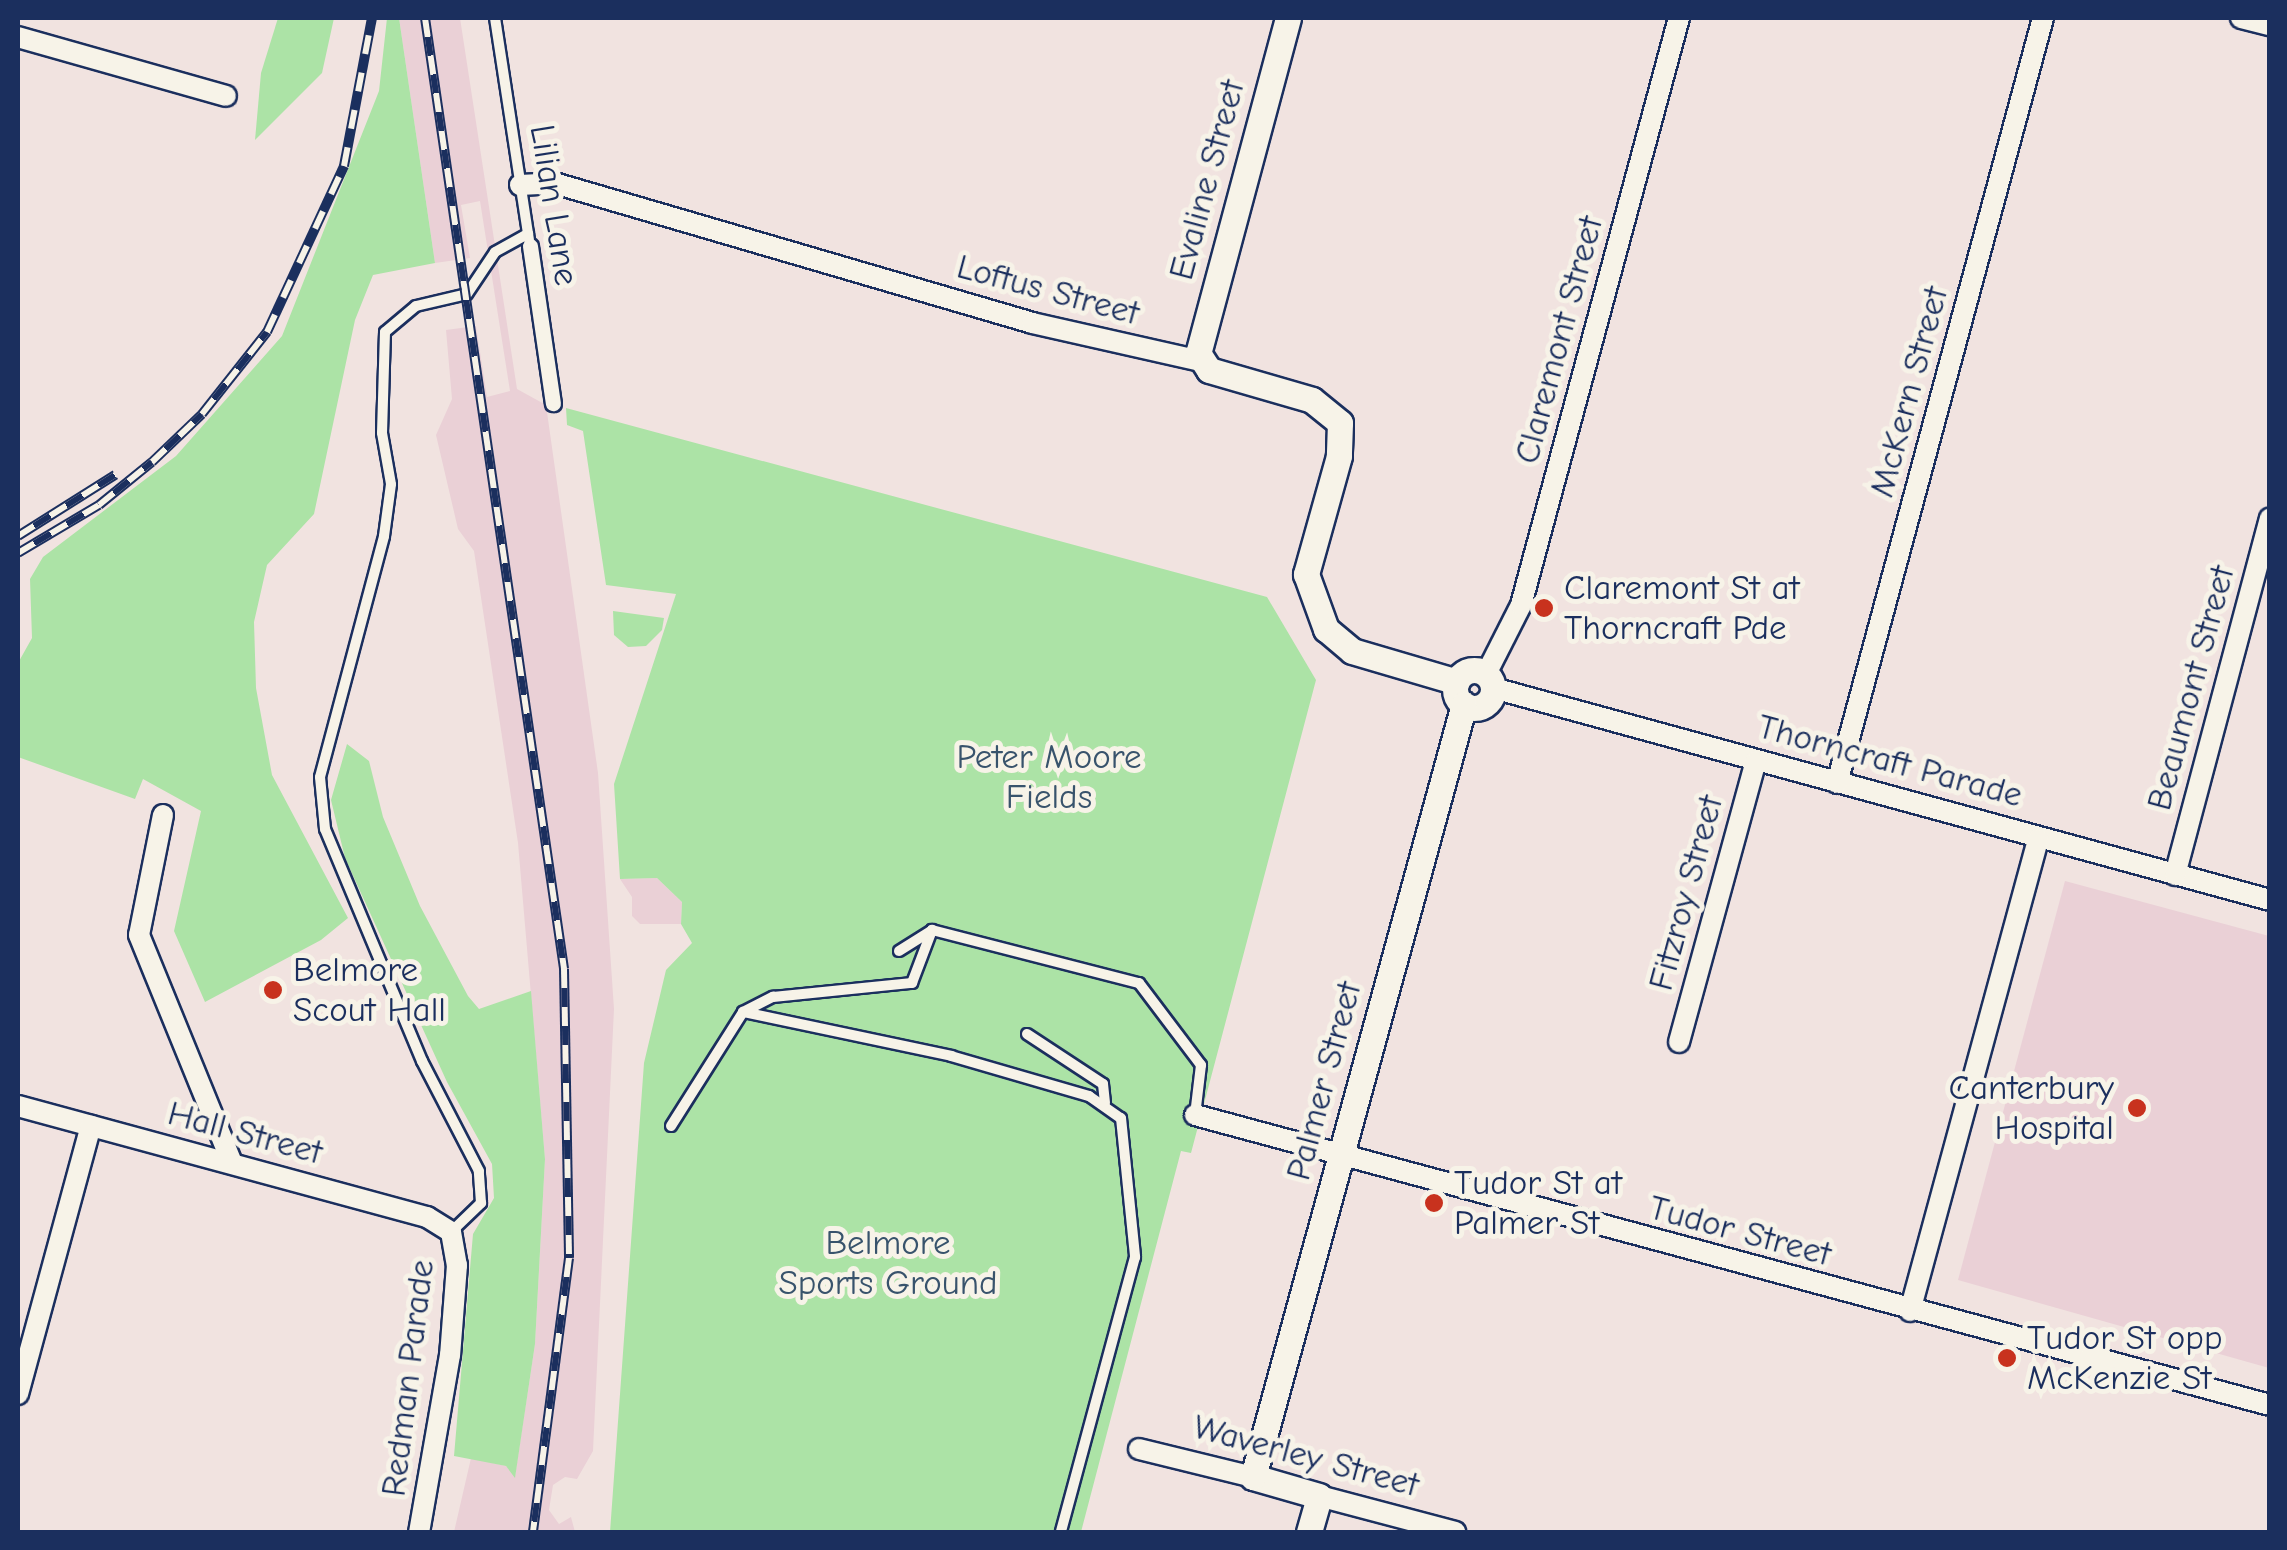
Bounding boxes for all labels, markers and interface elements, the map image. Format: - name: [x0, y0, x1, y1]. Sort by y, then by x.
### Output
- street label: Evaline Street: [1160, 76, 1254, 284]
- street label: Lilian Lane: [521, 122, 587, 288]
- street label: Claremont Street: [1506, 212, 1612, 468]
- street label: Loftus Street: [952, 246, 1144, 334]
- street label: McKern Street: [1861, 282, 1957, 502]
- street label: Beaumont Street: [2138, 561, 2244, 815]
- place label: Claremont St at Thorncraft Pde: [1564, 567, 1800, 649]
- marker: Claremont St at Thorncraft Pde: [1533, 597, 1555, 619]
- street label: Thorncraft Parade: [1753, 706, 2027, 816]
- park label: Peter Moore Fields: [957, 736, 1141, 818]
- street label: Fitzroy Street: [1640, 791, 1732, 995]
- place label: Belmore Scout Hall: [293, 949, 446, 1031]
- street label: Palmer Street: [1277, 977, 1371, 1185]
- marker: Belmore Scout Hall: [262, 979, 284, 1001]
- place label: Canterbury Hospital: [1949, 1067, 2114, 1149]
- street label: Hall Street: [163, 1092, 327, 1174]
- marker: Canterbury Hospital: [2124, 1095, 2150, 1121]
- place label: Tudor St at Palmer St: [1454, 1162, 1622, 1244]
- street label: Tudor Street: [1645, 1187, 1835, 1275]
- marker: Tudor St at Palmer St: [1423, 1192, 1445, 1214]
- park label: Belmore Sports Ground: [778, 1222, 998, 1304]
- street label: Redman Parade: [373, 1257, 443, 1499]
- place label: Tudor St opp McKenzie St: [2027, 1317, 2223, 1399]
- marker: Tudor St opp McKenzie St: [1996, 1347, 2018, 1369]
- street label: Waverley Street: [1189, 1406, 1423, 1506]

